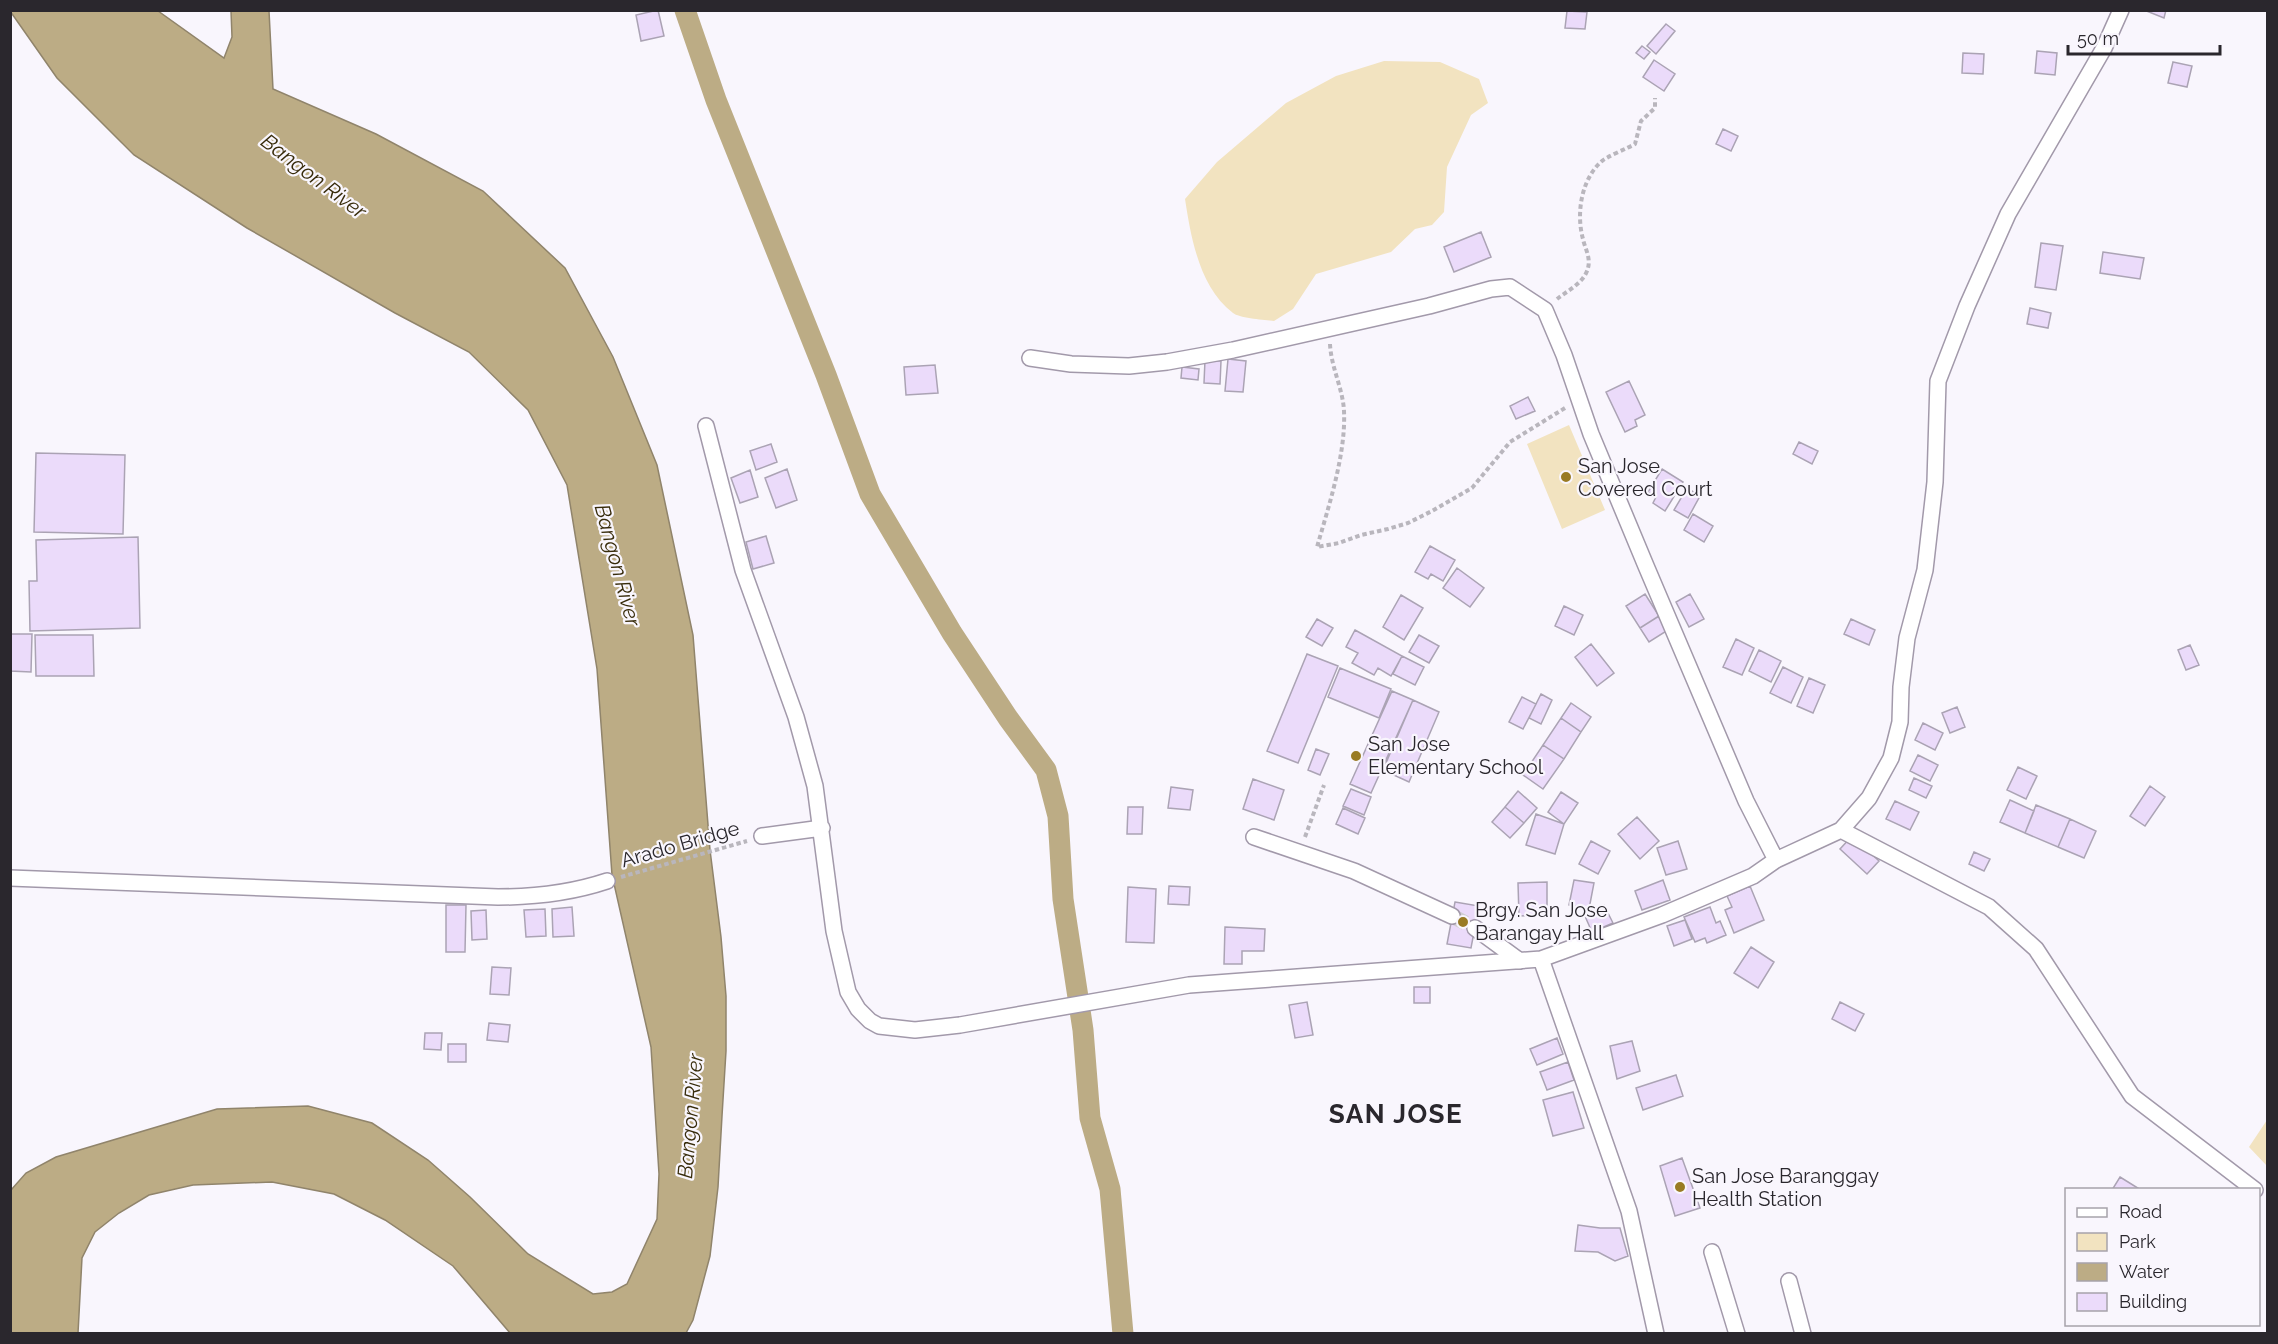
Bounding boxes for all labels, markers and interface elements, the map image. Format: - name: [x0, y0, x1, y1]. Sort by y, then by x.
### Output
- scale bar: [2068, 18, 2220, 56]
- text: 50 m: [2077, 28, 2119, 49]
- water label: Bangon River: [256, 128, 372, 224]
- place label: San Jose Covered Court: [1578, 454, 1713, 501]
- marker: San Jose Covered Court: [1559, 470, 1573, 484]
- water label: Bangon River: [590, 501, 646, 630]
- place label: San Jose Elementary School: [1368, 732, 1544, 779]
- marker: San Jose Elementary School: [1349, 749, 1363, 763]
- street label: Arado Bridge: [618, 816, 742, 872]
- place label: Brgy. San Jose Barangay Hall: [1475, 898, 1608, 945]
- marker: Brgy. San Jose Barangay Hall: [1456, 915, 1470, 929]
- water label: Bangon River: [672, 1052, 708, 1180]
- district label: SAN JOSE: [1329, 1099, 1463, 1129]
- place label: San Jose Baranggay Health Station: [1692, 1164, 1879, 1211]
- marker: San Jose Baranggay Health Station: [1673, 1180, 1687, 1194]
- legend: [2065, 1188, 2260, 1326]
- text: Road: [2119, 1201, 2162, 1222]
- text: Park: [2119, 1231, 2156, 1252]
- text: Water: [2119, 1261, 2170, 1282]
- text: Building: [2119, 1291, 2187, 1312]

